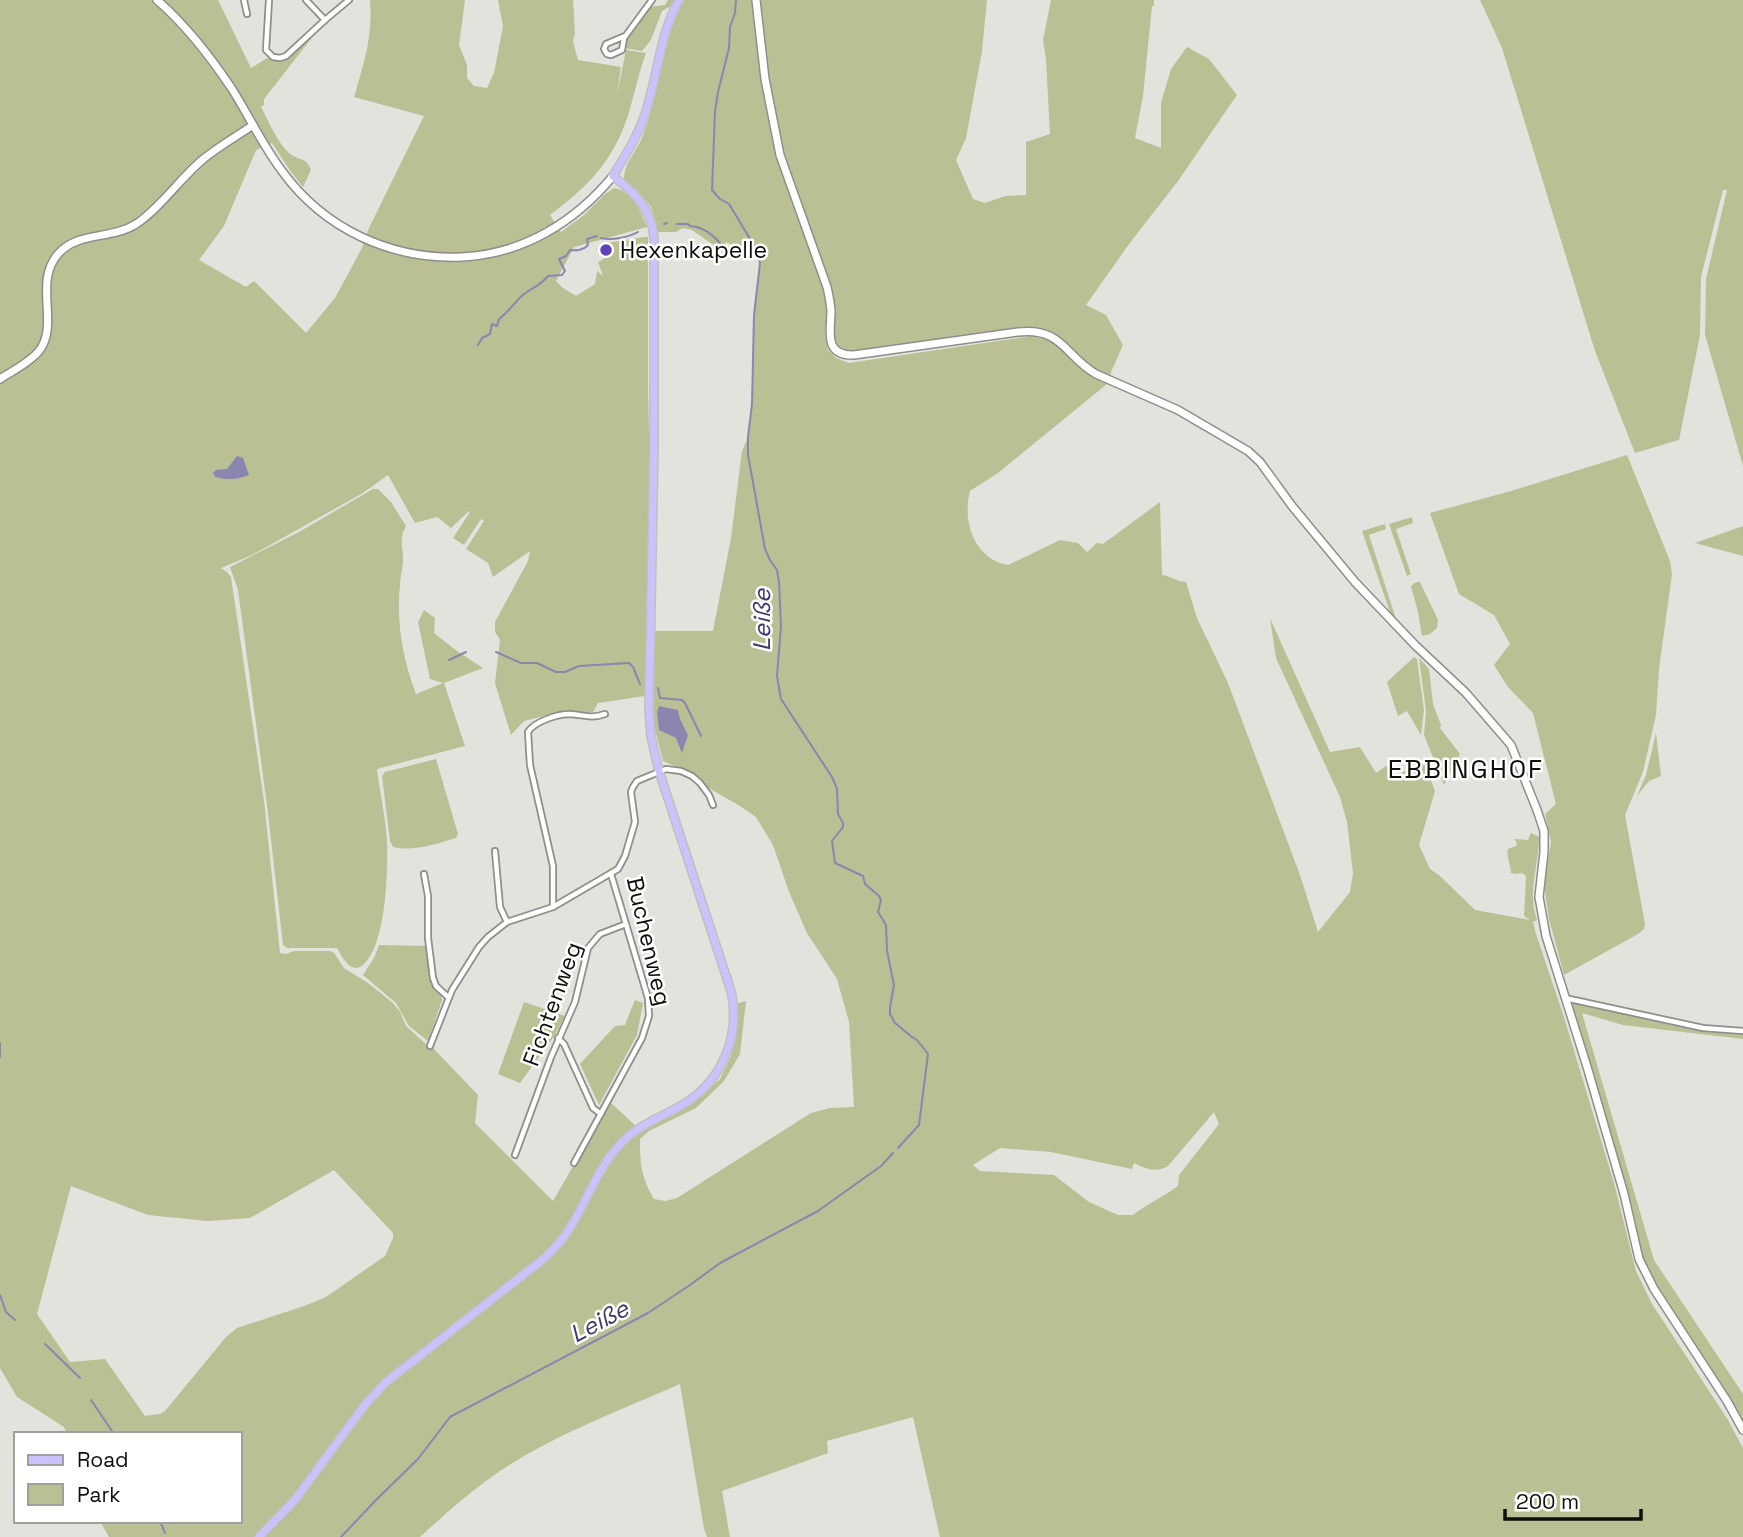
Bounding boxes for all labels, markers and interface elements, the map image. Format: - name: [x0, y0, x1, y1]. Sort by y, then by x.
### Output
- place label: Hexenkapelle: [620, 235, 767, 265]
- marker: Hexenkapelle: [598, 242, 614, 258]
- water label: Leiße: [746, 588, 777, 651]
- district label: EBBINGHOF: [1388, 752, 1544, 786]
- street label: Buchenweg: [620, 874, 678, 1008]
- street label: Fichtenweg: [516, 938, 588, 1070]
- water label: Leiße: [564, 1292, 635, 1349]
- legend: [14, 1432, 242, 1523]
- text: Road: [77, 1446, 129, 1473]
- scale bar: [1505, 1478, 1642, 1522]
- text: Park: [77, 1481, 121, 1508]
- text: 200 m: [1516, 1488, 1579, 1515]

